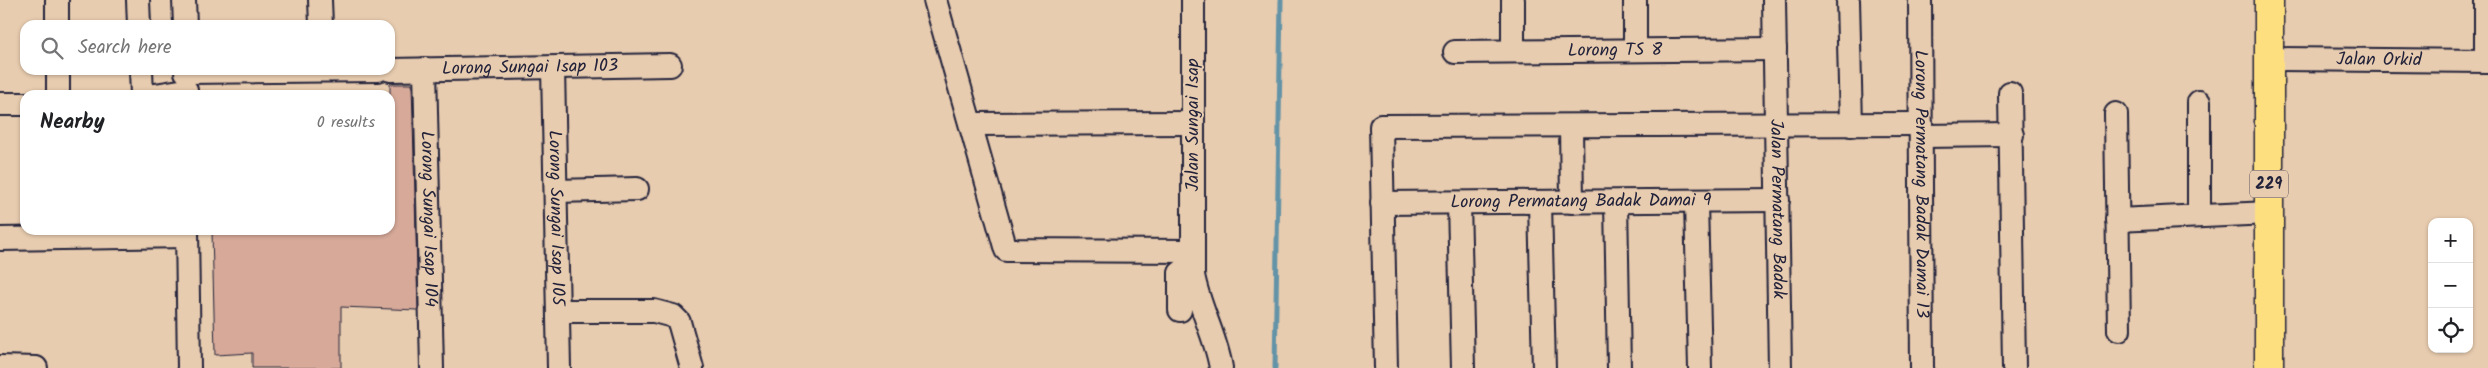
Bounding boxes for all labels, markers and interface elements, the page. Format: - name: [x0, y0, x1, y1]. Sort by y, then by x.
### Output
- search box: [20, 20, 395, 75]
- text: Search here: [78, 33, 172, 63]
- icon: search: [38, 34, 66, 62]
- street label: Lorong TS 8: [1567, 36, 1663, 65]
- street label: Jalan Orkid: [2336, 45, 2423, 75]
- street label: Lorong Permatang Badak Damai 13: [1906, 50, 1936, 318]
- street label: Lorong Sungai Isap 103: [442, 51, 618, 84]
- street label: Jalan Sungai Isap: [1179, 58, 1208, 192]
- text: Nearby: [40, 106, 105, 139]
- text: 0 results: [317, 110, 375, 135]
- street label: Jalan Permatang Badak: [1761, 119, 1793, 300]
- street label: Lorong Sungai Isap 105: [540, 130, 572, 307]
- street label: Lorong Sungai Isap 104: [412, 131, 445, 307]
- road number: 229: [2250, 170, 2288, 198]
- street label: Lorong Permatang Badak Damai 9: [1450, 186, 1712, 217]
- map controls: [2428, 218, 2473, 353]
- button: +: [2428, 218, 2473, 263]
- button: −: [2428, 263, 2473, 308]
- button: locate: [2428, 308, 2473, 353]

